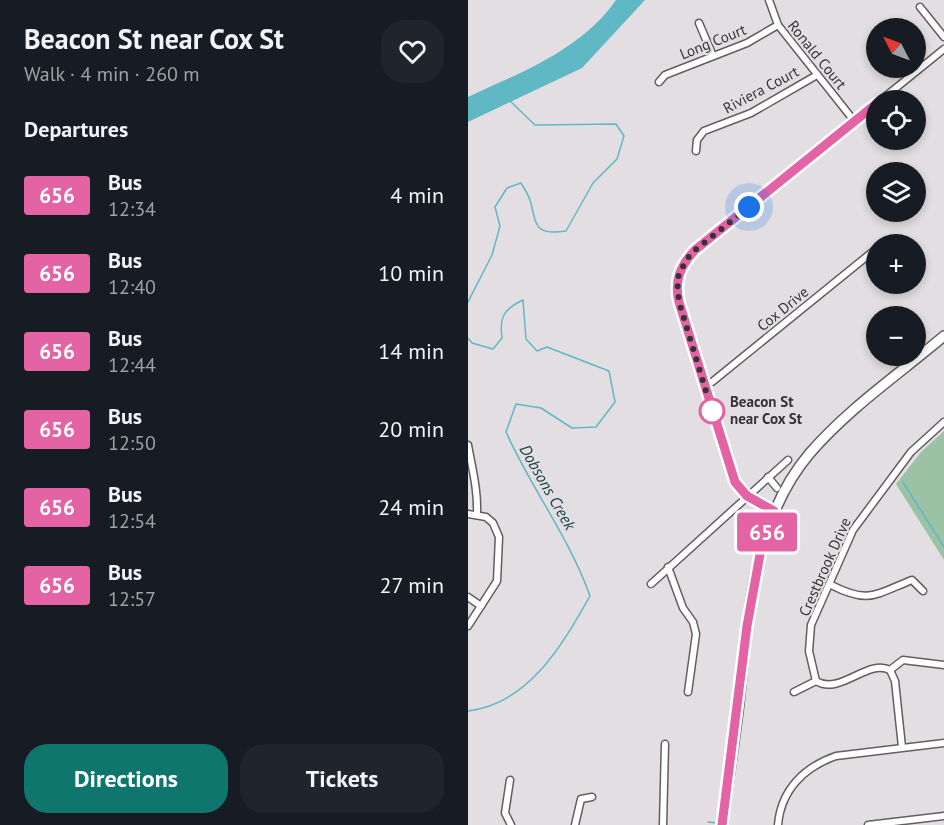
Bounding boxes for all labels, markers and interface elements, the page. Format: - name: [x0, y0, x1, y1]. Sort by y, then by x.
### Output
- street label: Ronald Court: [784, 16, 851, 93]
- north arrow: [866, 18, 926, 78]
- map controls: [866, 18, 926, 366]
- text: Beacon St near Cox St: [24, 20, 284, 57]
- button: heart: [381, 20, 444, 83]
- street label: Long Court: [677, 20, 749, 63]
- text: Walk · 4 min · 260 m: [24, 61, 200, 87]
- street label: Riviera Court: [720, 62, 802, 117]
- button: locate: [866, 90, 926, 150]
- text: Departures: [24, 115, 128, 143]
- button: layers: [866, 162, 926, 222]
- text: Bus: [108, 168, 142, 196]
- text: 4 min: [390, 181, 444, 209]
- text: 656: [39, 182, 75, 209]
- your location: [734, 192, 764, 222]
- text: 12:34: [108, 196, 156, 222]
- button: +: [866, 234, 926, 294]
- text: Bus: [108, 246, 142, 274]
- text: 10 min: [378, 259, 444, 287]
- text: 656: [39, 260, 75, 287]
- text: 12:40: [108, 274, 156, 300]
- street label: Cox Drive: [753, 282, 812, 335]
- button: −: [866, 306, 926, 366]
- text: Bus: [108, 324, 142, 352]
- text: 14 min: [378, 337, 444, 365]
- text: 656: [39, 338, 75, 365]
- text: 12:44: [108, 352, 156, 378]
- place label: Beacon St near Cox St: [730, 392, 803, 428]
- marker: Beacon St near Cox St: [699, 398, 725, 424]
- text: Bus: [108, 402, 142, 430]
- text: 20 min: [378, 415, 444, 443]
- text: 656: [39, 416, 75, 443]
- text: 12:50: [108, 430, 156, 456]
- water label: Dobsons Creek: [516, 441, 581, 534]
- text: Bus: [108, 480, 142, 508]
- text: 24 min: [378, 493, 444, 521]
- text: 656: [39, 494, 75, 521]
- text: 12:54: [108, 508, 156, 534]
- line badge: 656: [732, 512, 802, 552]
- street label: Crestbrook Drive: [794, 514, 855, 619]
- text: 656: [749, 519, 785, 546]
- text: Bus: [108, 558, 142, 586]
- text: 27 min: [380, 571, 444, 599]
- text: 656: [39, 572, 75, 599]
- text: 12:57: [108, 586, 156, 612]
- button: Directions: [24, 744, 228, 813]
- button: Tickets: [240, 744, 444, 813]

